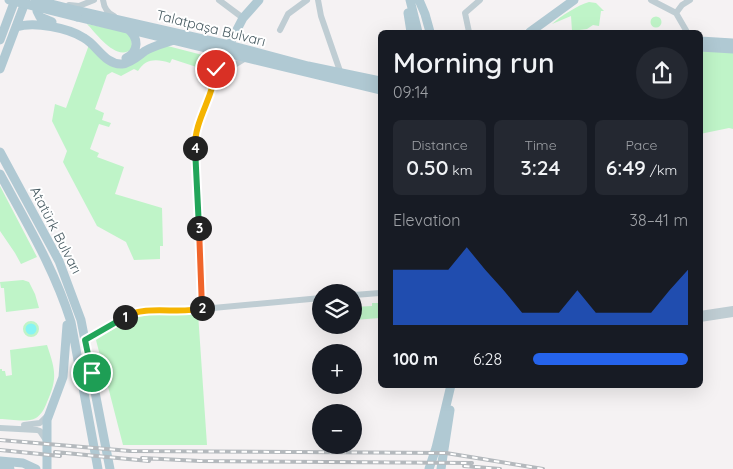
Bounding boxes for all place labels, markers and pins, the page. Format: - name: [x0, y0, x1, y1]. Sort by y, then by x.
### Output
- pin: [195, 48, 237, 90]
- pin: 4: [182, 136, 208, 160]
- pin: 3: [186, 216, 212, 240]
- pin: 2: [190, 296, 214, 320]
- pin: 1: [112, 304, 138, 330]
- pin: [71, 352, 113, 394]

